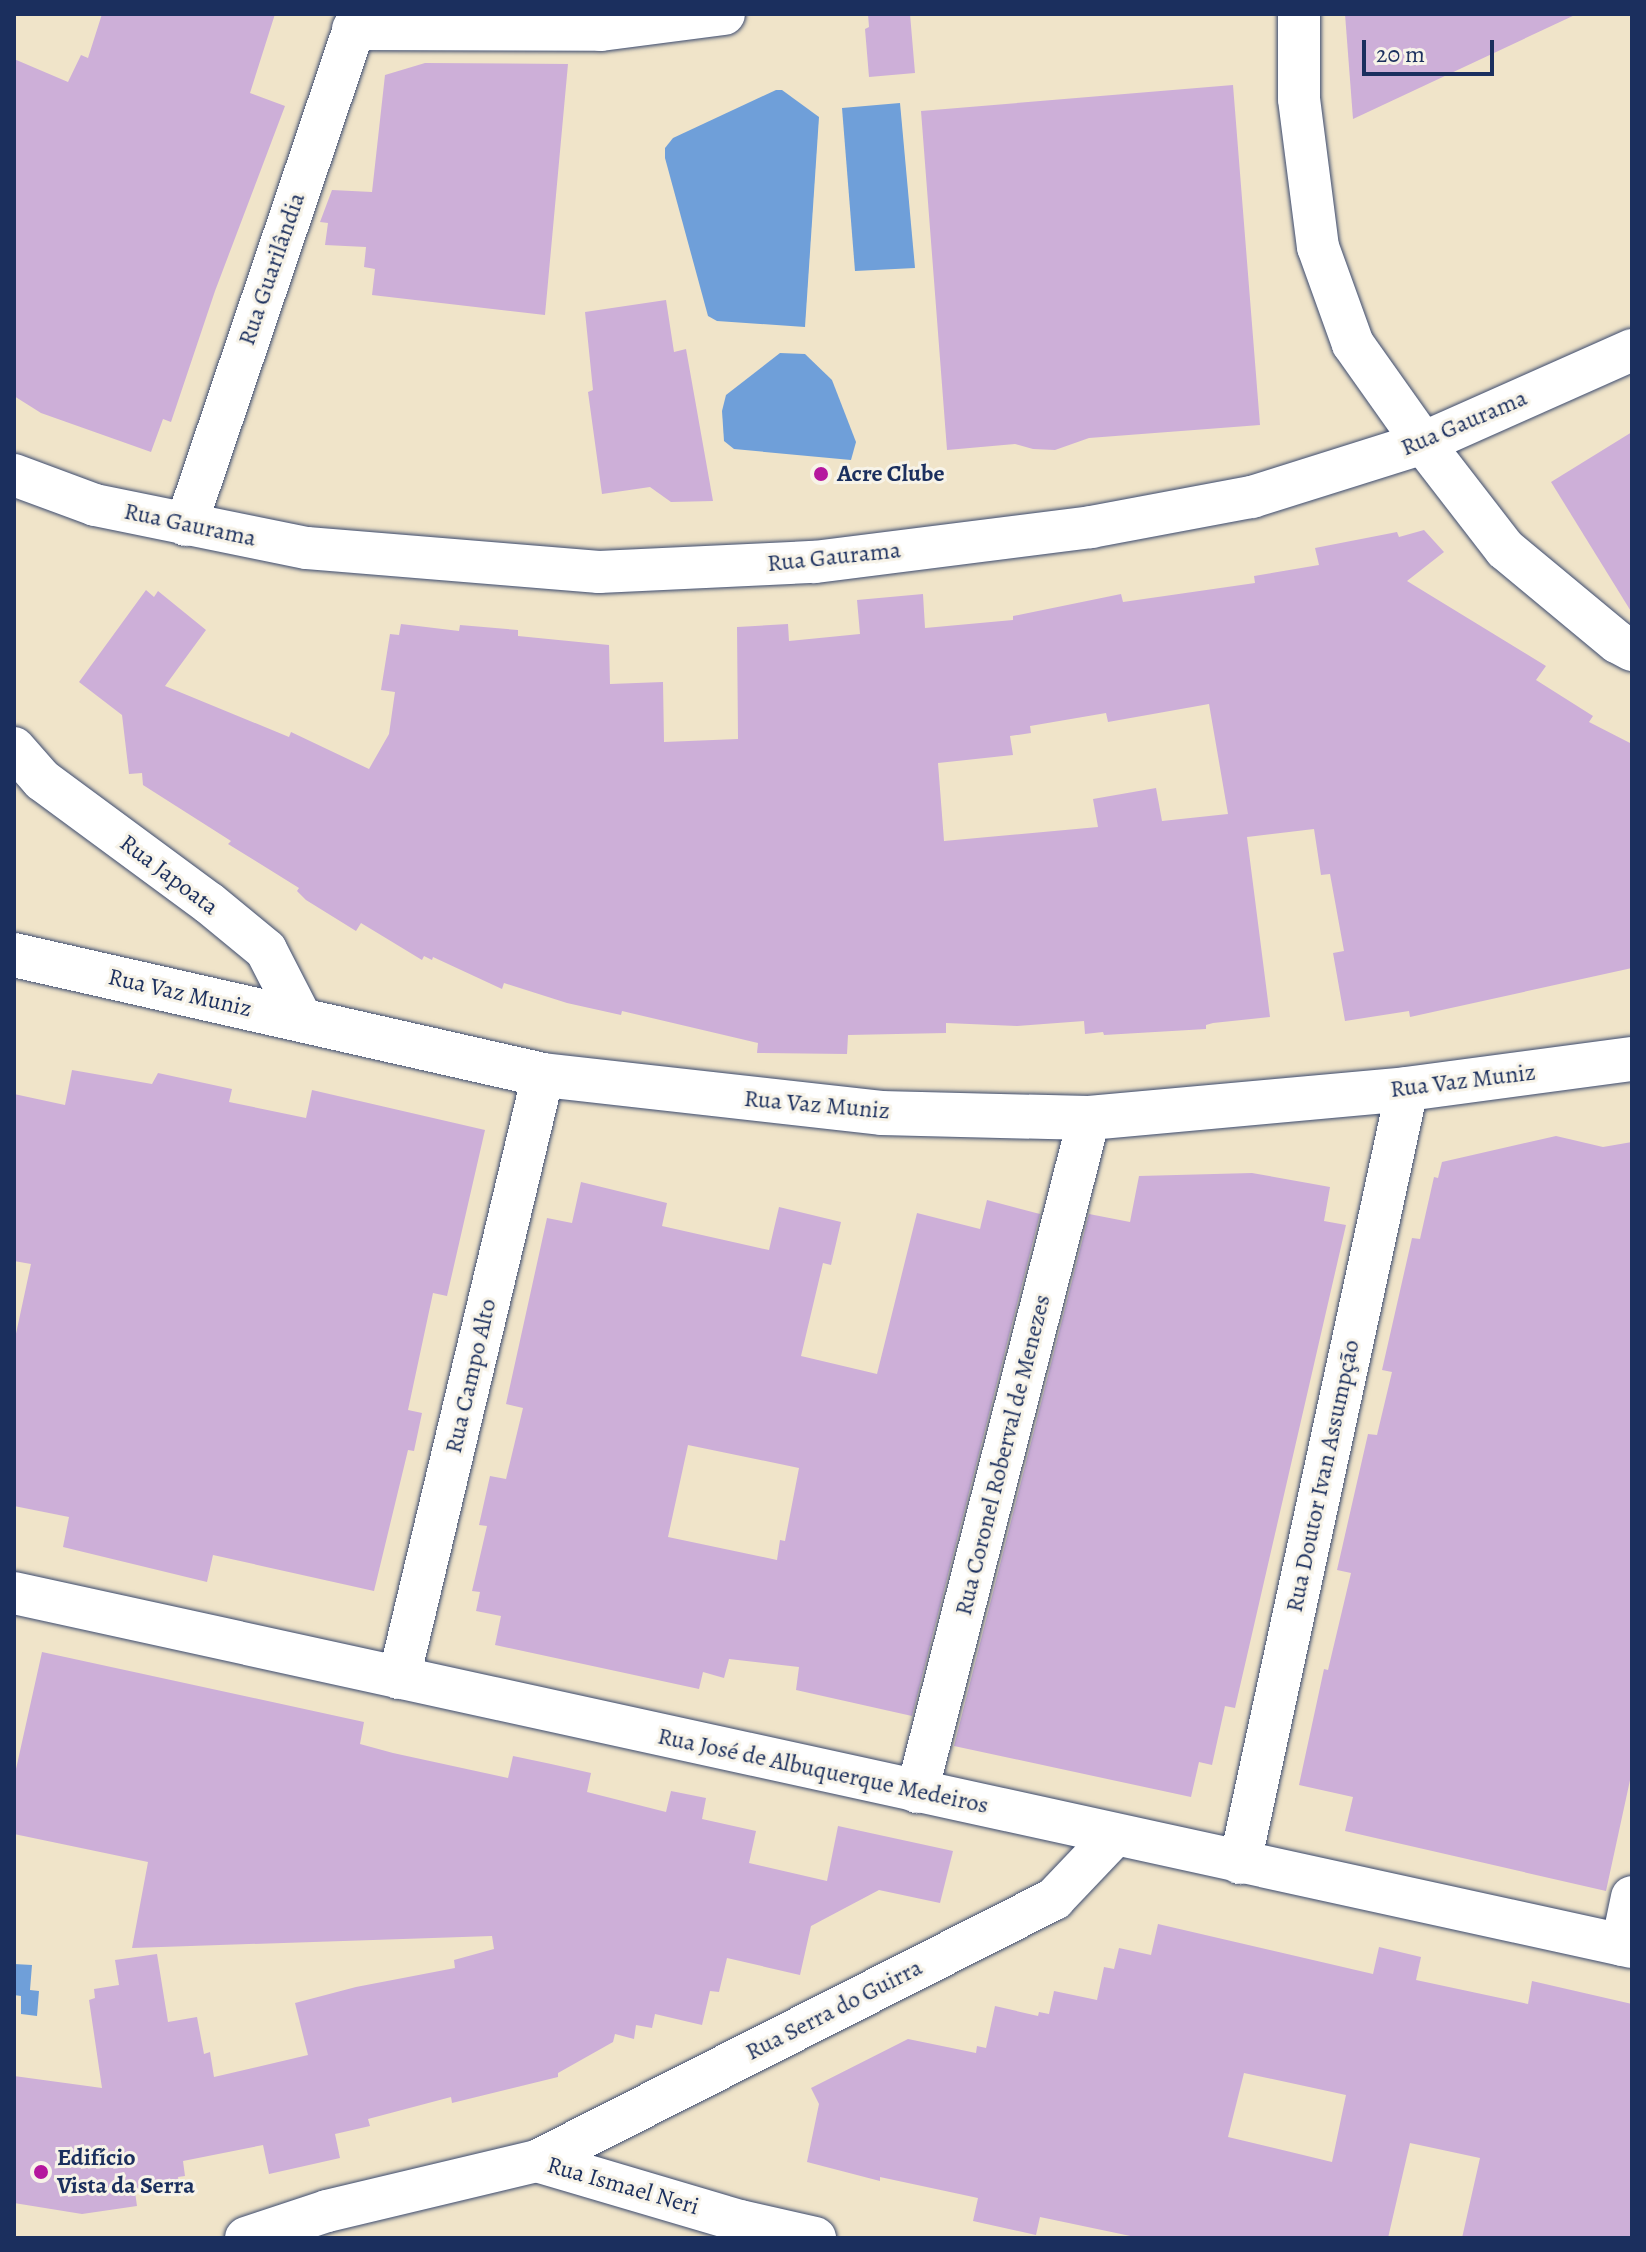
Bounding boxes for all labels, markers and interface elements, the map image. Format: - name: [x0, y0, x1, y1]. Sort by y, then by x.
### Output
- scale bar: [1366, 24, 1498, 74]
- text: 20 m: [1376, 38, 1425, 70]
- street label: Rua Guarilândia: [232, 189, 312, 349]
- street label: Rua Gaurama: [1397, 384, 1531, 462]
- place label: Acre Clube: [837, 460, 944, 488]
- marker: Acre Clube: [812, 465, 830, 483]
- street label: Rua Gaurama: [121, 497, 259, 553]
- street label: Rua Gaurama: [766, 536, 902, 578]
- street label: Rua Japoata: [114, 829, 224, 921]
- street label: Rua Vaz Muniz: [105, 963, 255, 1023]
- street label: Rua Vaz Muniz: [1389, 1058, 1537, 1104]
- street label: Rua Vaz Muniz: [743, 1084, 891, 1126]
- street label: Rua Coronel Roberval de Menezes: [949, 1292, 1057, 1618]
- street label: Rua Campo Alto: [439, 1296, 503, 1456]
- street label: Rua Doutor Ivan Assumpção: [1280, 1337, 1366, 1615]
- street label: Rua José de Albuquerque Medeiros: [655, 1722, 991, 1820]
- street label: Rua Serra do Guirra: [741, 1953, 927, 2067]
- place label: Edifício Vista da Serra: [57, 2144, 195, 2200]
- street label: Rua Ismael Neri: [544, 2151, 702, 2221]
- marker: Edifício Vista da Serra: [32, 2163, 50, 2181]

